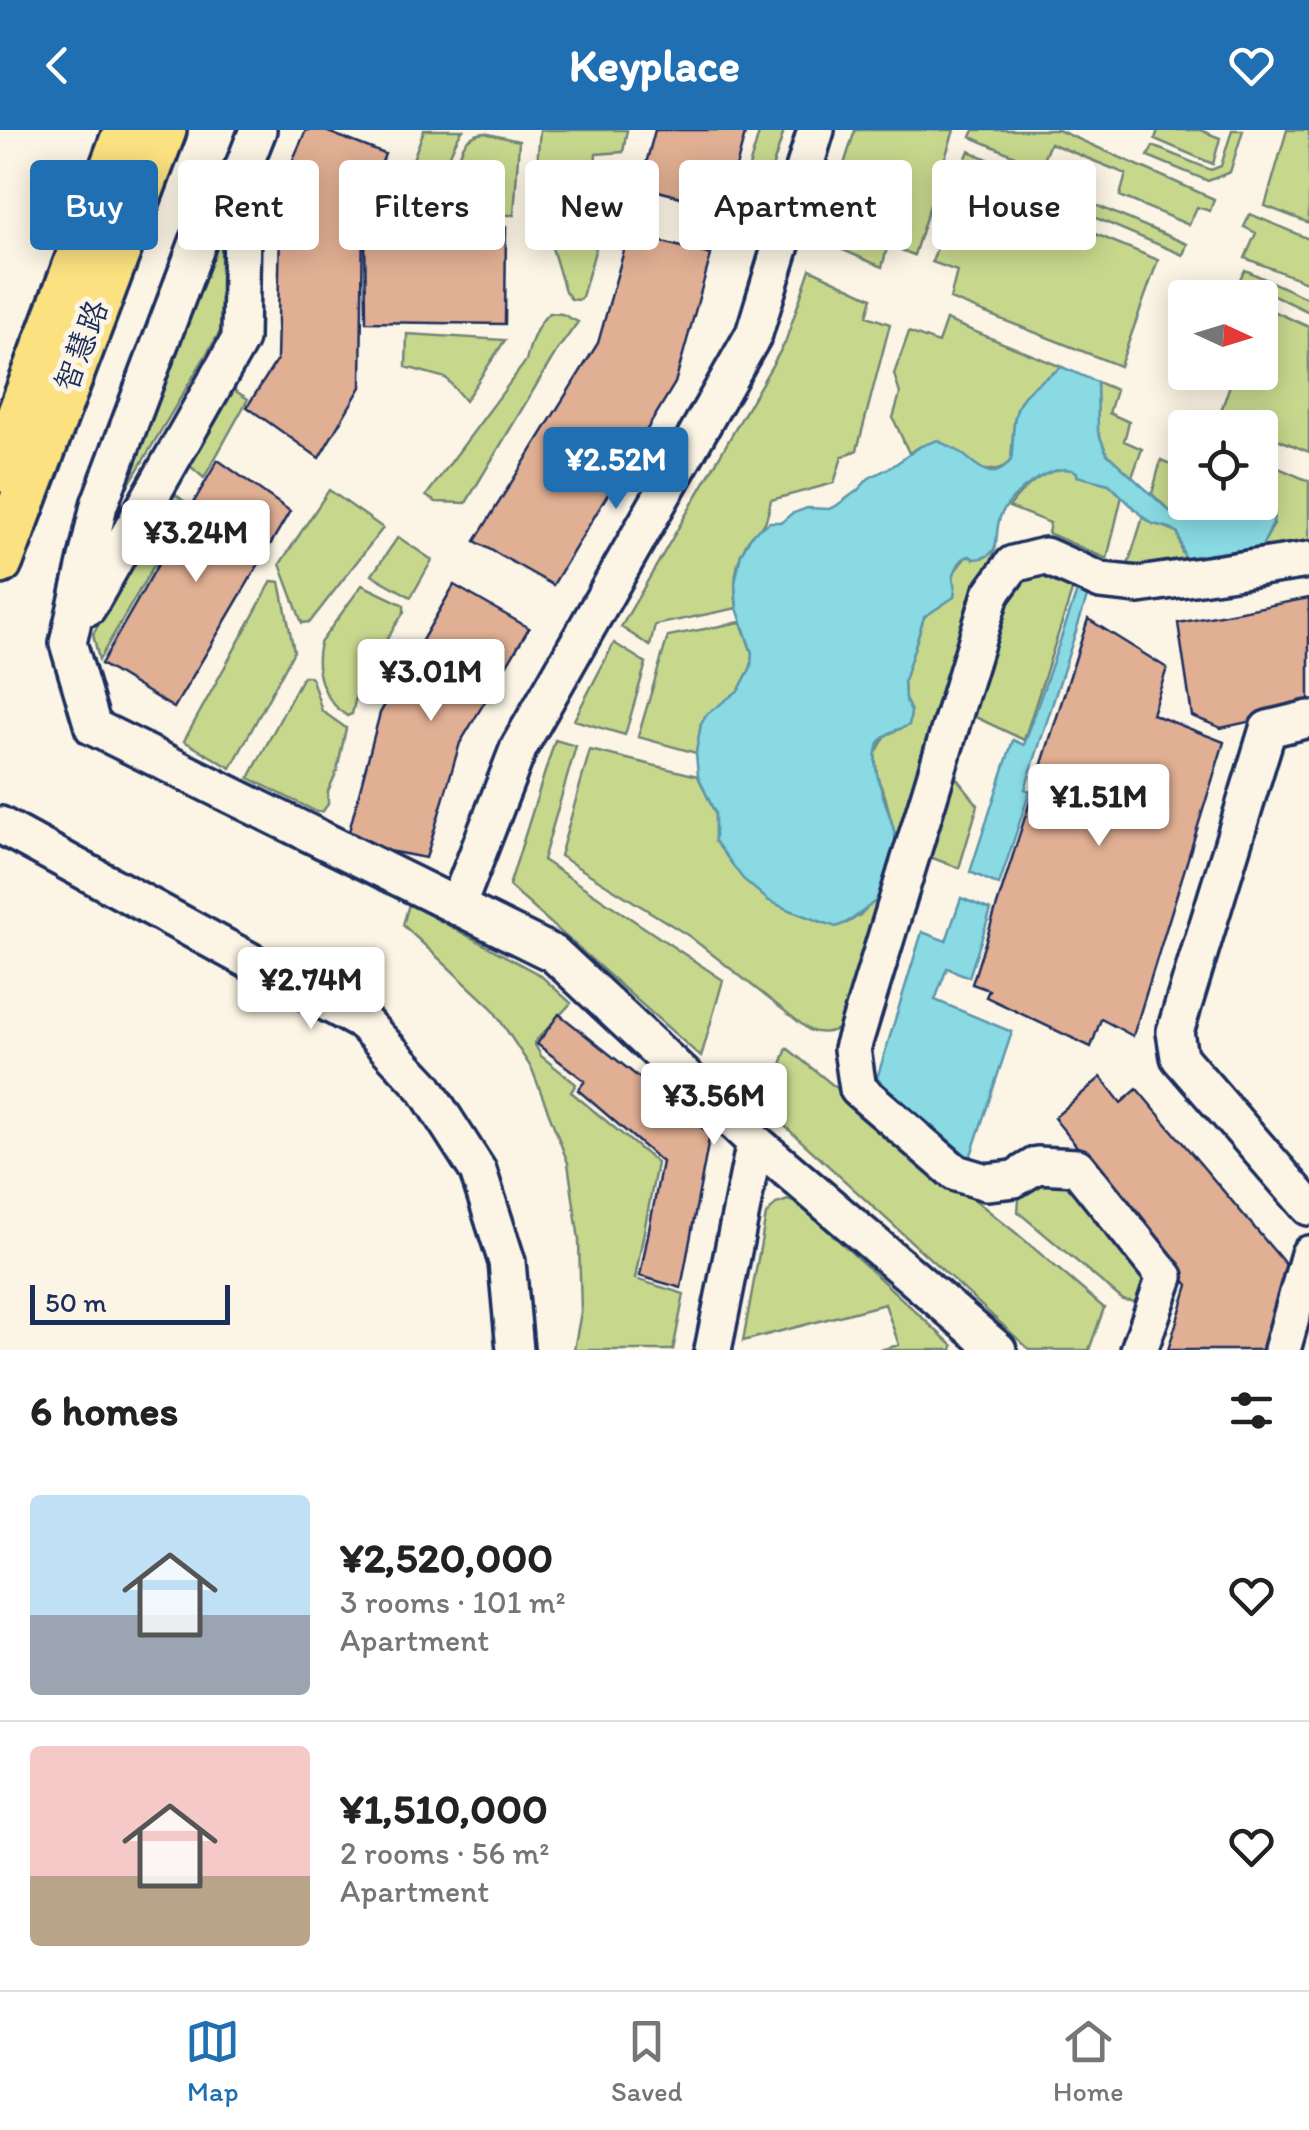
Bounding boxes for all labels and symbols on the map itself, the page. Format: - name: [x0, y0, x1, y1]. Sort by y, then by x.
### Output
- north arrow: [1168, 280, 1278, 390]
- street label: 智慧路: [46, 294, 116, 398]
- pin: ¥2.52M: [535, 427, 697, 512]
- pin: ¥3.24M: [115, 500, 277, 585]
- pin: ¥3.01M: [350, 639, 512, 724]
- pin: ¥1.51M: [1018, 764, 1180, 849]
- pin: ¥2.74M: [230, 947, 392, 1032]
- pin: ¥3.56M: [633, 1063, 795, 1148]
- scale bar: [30, 1280, 230, 1324]

